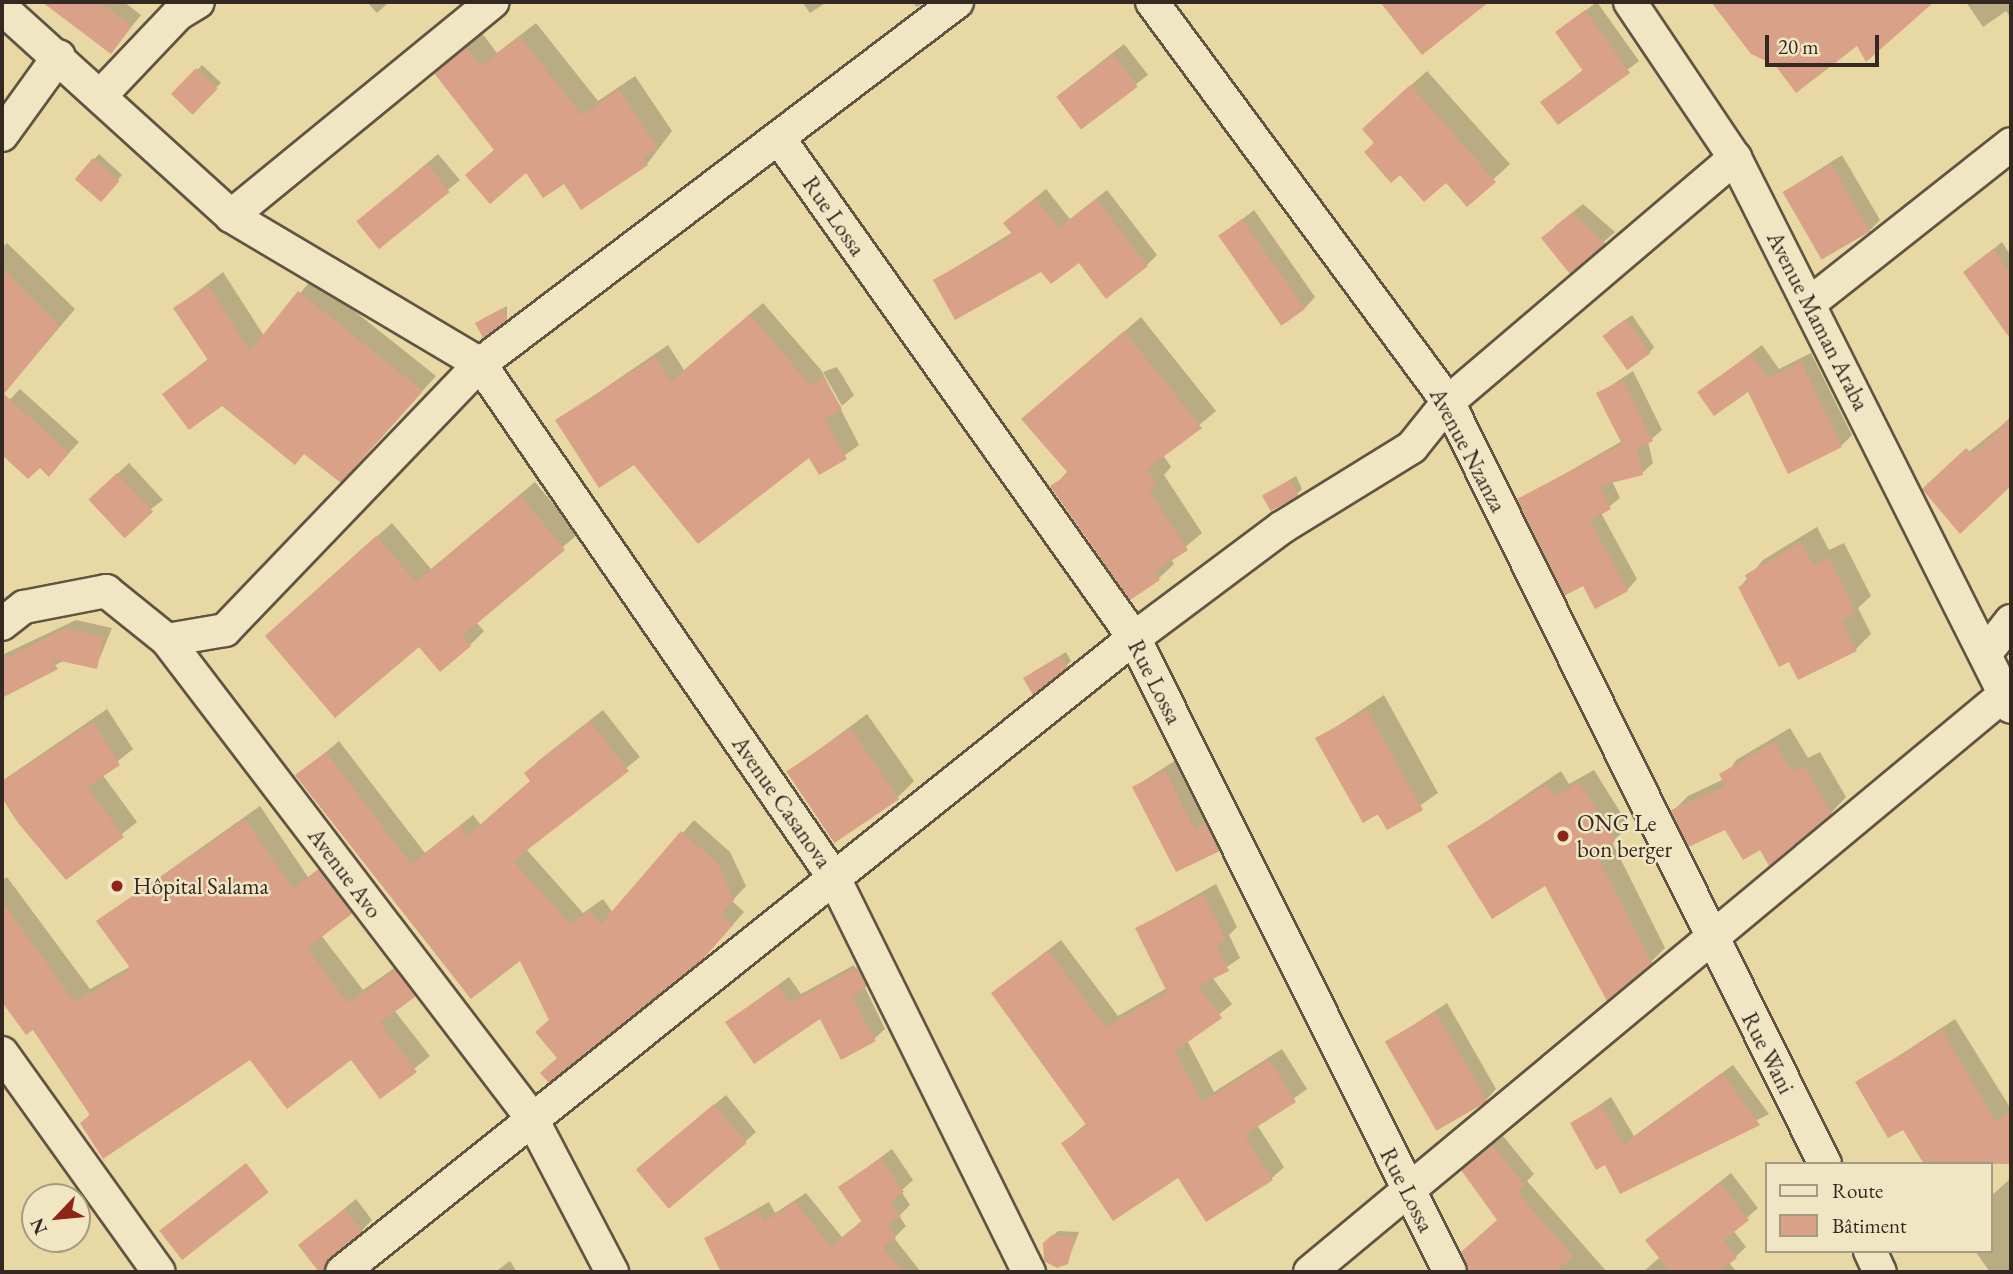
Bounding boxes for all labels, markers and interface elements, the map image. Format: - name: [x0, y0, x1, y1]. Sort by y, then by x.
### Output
- scale bar: [1768, 21, 1882, 65]
- text: 20 m: [1778, 33, 1819, 60]
- street label: Rue Lossa: [797, 171, 871, 261]
- street label: Avenue Maman Araba: [1761, 227, 1875, 415]
- street label: Avenue Nzanza: [1424, 383, 1512, 517]
- street label: Rue Lossa: [1122, 635, 1188, 729]
- street label: Avenue Casanova: [726, 731, 838, 873]
- place label: ONG Le bon berger: [1577, 809, 1672, 863]
- street label: Avenue Avo: [302, 822, 388, 924]
- marker: ONG Le bon berger: [1555, 828, 1571, 844]
- place label: Hôpital Salama: [133, 872, 269, 900]
- marker: Hôpital Salama: [107, 876, 127, 896]
- street label: Rue Wani: [1736, 1008, 1800, 1098]
- street label: Rue Lossa: [1374, 1143, 1440, 1237]
- legend: [1764, 1162, 1992, 1253]
- text: Route: [1832, 1177, 1883, 1204]
- north arrow: [21, 1183, 91, 1253]
- text: Bâtiment: [1832, 1212, 1907, 1239]
- text: N: [24, 1214, 53, 1239]

